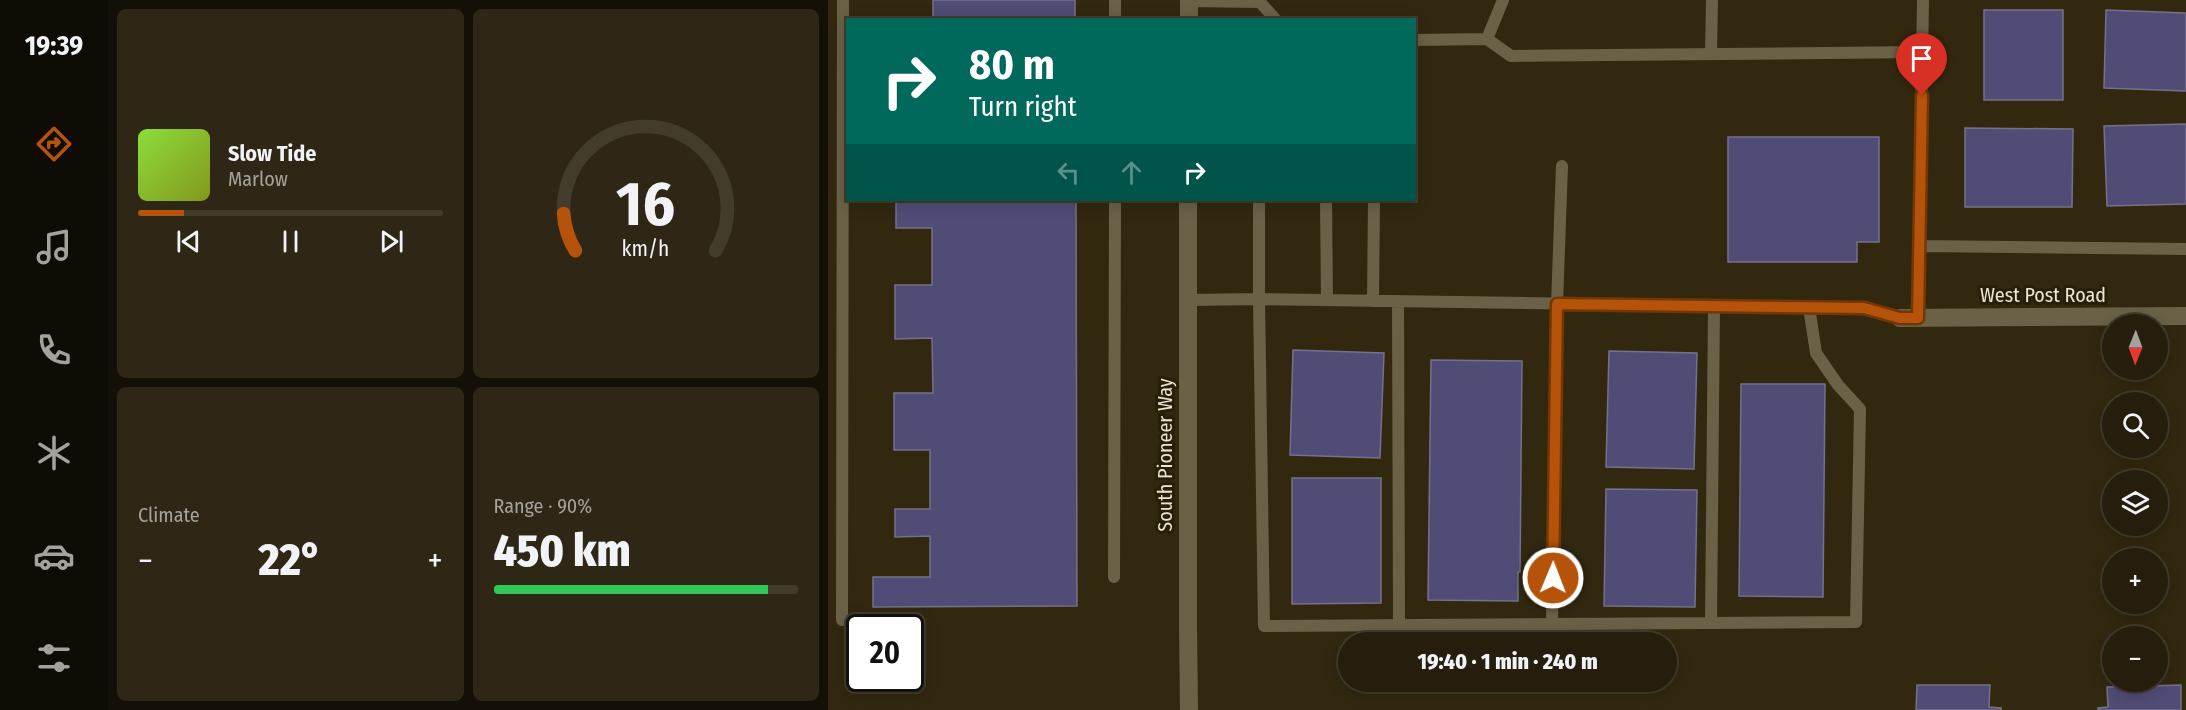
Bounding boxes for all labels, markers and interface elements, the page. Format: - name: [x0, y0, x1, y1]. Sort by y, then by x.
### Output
- text: 19:39: [25, 30, 83, 62]
- pin: [1896, 33, 1947, 95]
- text: 80 m: [969, 40, 1055, 90]
- icon: right: [870, 42, 948, 120]
- icon: arrive: [1905, 42, 1938, 75]
- text: Turn right: [969, 91, 1077, 123]
- icon: directions: [33, 123, 75, 165]
- text: Slow Tide: [228, 140, 316, 167]
- icon: left: [1052, 156, 1085, 189]
- icon: ahead: [1115, 156, 1148, 189]
- icon: right: [1178, 156, 1211, 189]
- text: Marlow: [228, 167, 288, 191]
- text: 16: [616, 167, 675, 242]
- icon: previous: [172, 225, 205, 258]
- icon: pause: [274, 225, 307, 258]
- icon: next: [375, 225, 408, 258]
- icon: music: [33, 226, 75, 268]
- text: km/h: [622, 236, 670, 262]
- street label: West Post Road: [1980, 283, 2106, 307]
- north arrow: [2102, 314, 2168, 380]
- map controls: [2102, 314, 2168, 692]
- icon: phone: [33, 329, 75, 371]
- street label: South Pioneer Way: [1153, 378, 1177, 532]
- button: search: [2102, 392, 2168, 458]
- icon: climate: [33, 432, 75, 474]
- button: layers: [2102, 470, 2168, 536]
- text: Range · 90%: [494, 494, 592, 518]
- text: Climate: [138, 503, 200, 527]
- text: 450 km: [494, 524, 631, 578]
- text: 22°: [259, 533, 322, 587]
- icon: car: [33, 535, 75, 577]
- text: −: [138, 541, 153, 581]
- text: +: [427, 541, 443, 581]
- position arrow: [1521, 546, 1585, 610]
- button: +: [2102, 548, 2168, 614]
- speed limit sign: 20: [846, 614, 924, 692]
- button: −: [2102, 626, 2168, 692]
- icon: filters: [33, 637, 75, 679]
- text: 19:40 · 1 min · 240 m: [1417, 648, 1598, 675]

